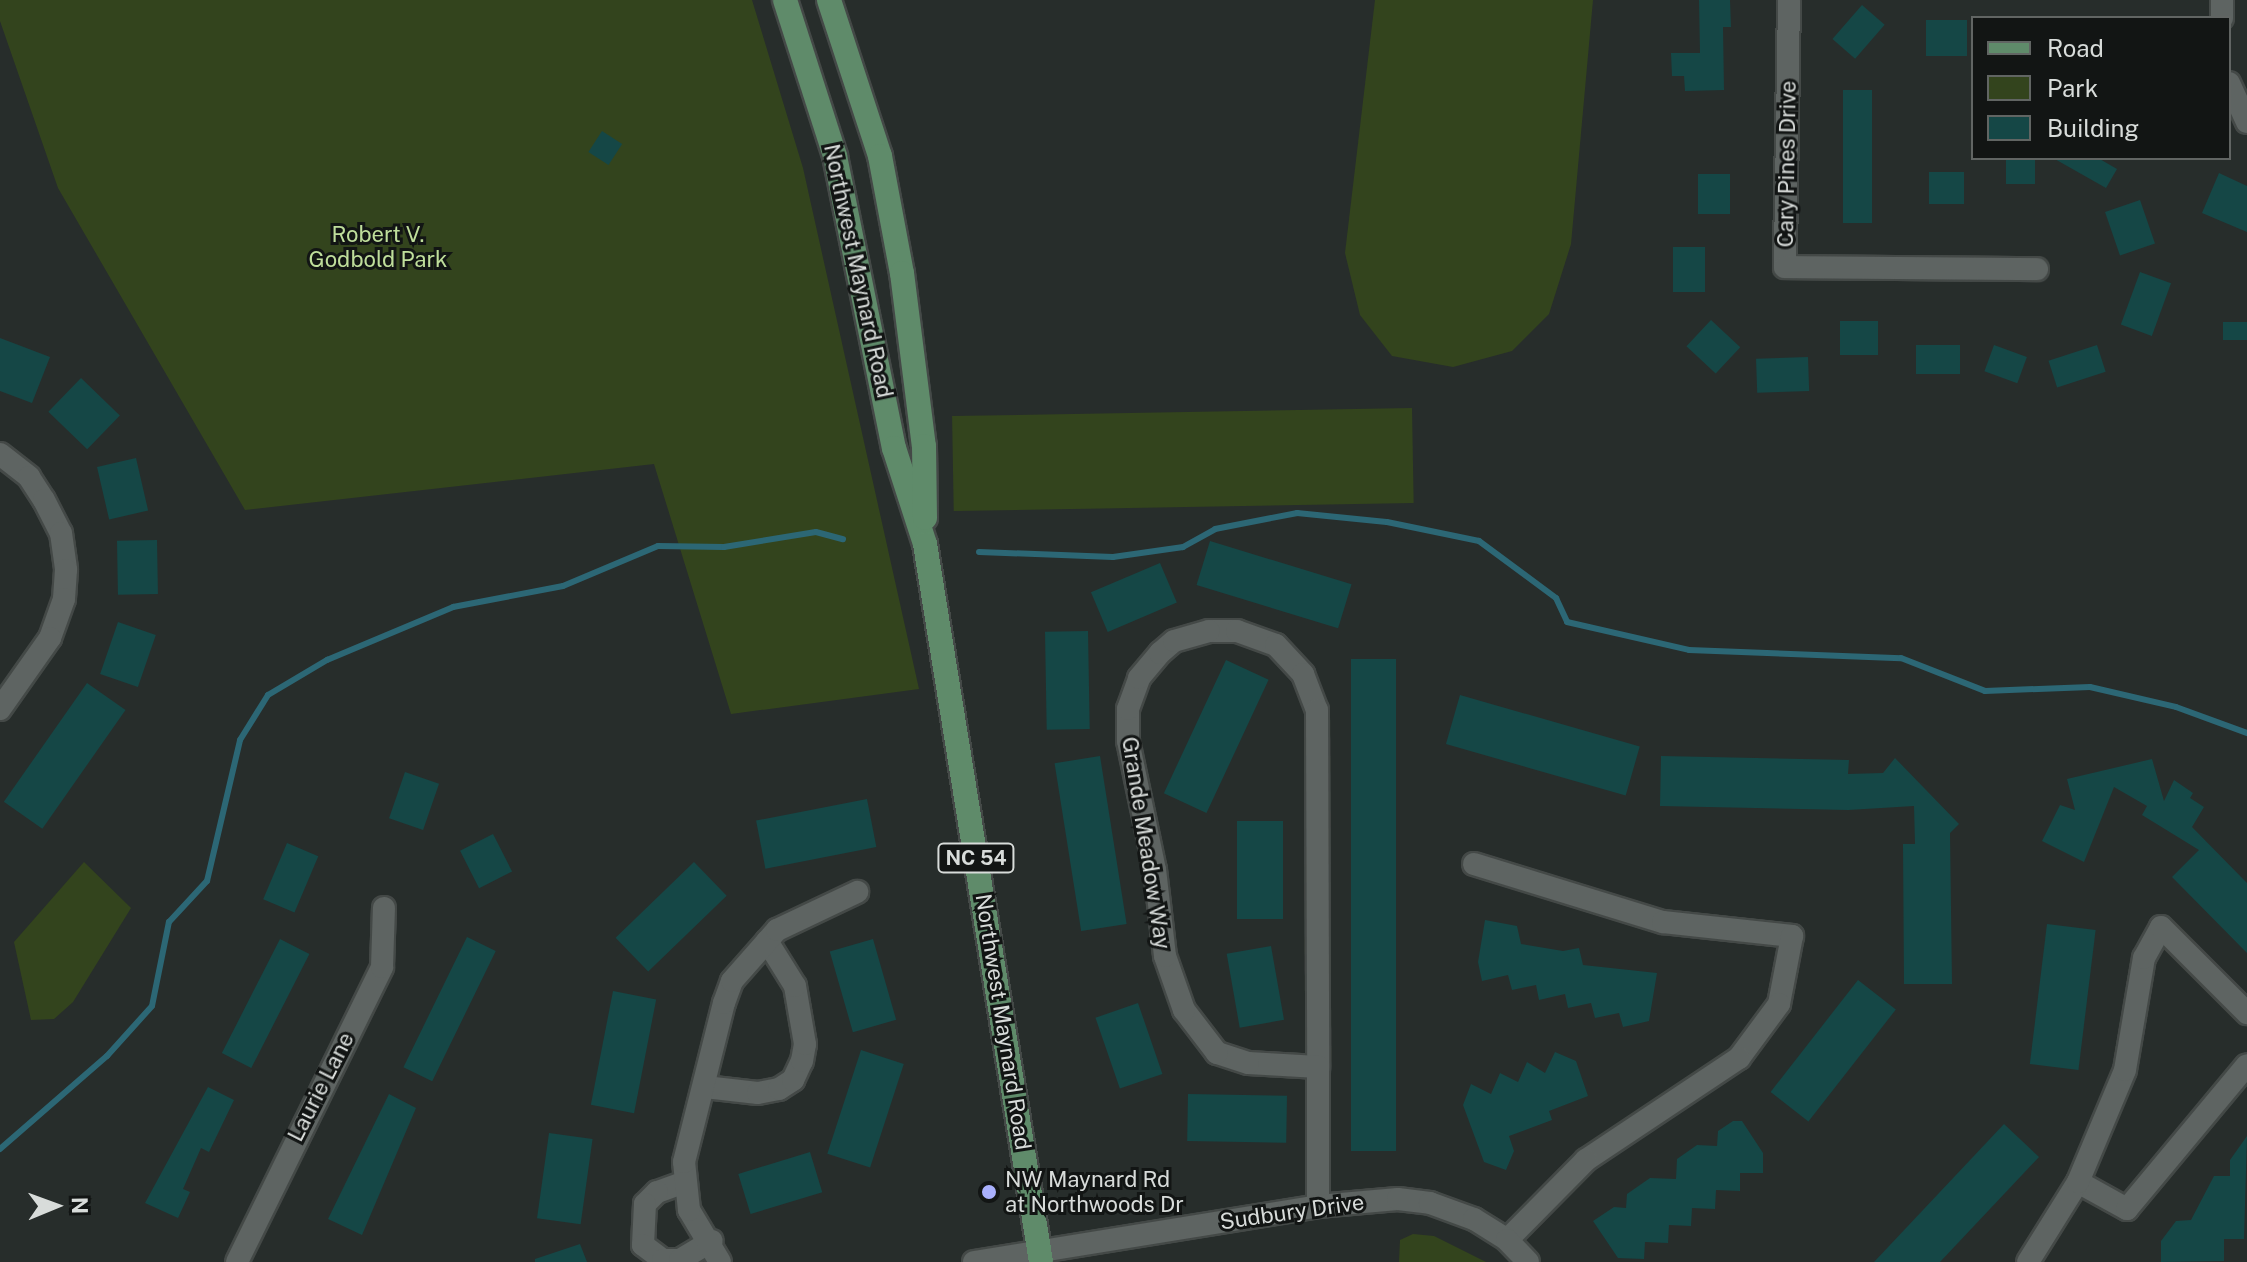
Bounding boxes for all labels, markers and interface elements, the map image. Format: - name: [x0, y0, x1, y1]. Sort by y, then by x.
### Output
- legend: [1971, 16, 2231, 160]
- text: Road: [2047, 34, 2104, 62]
- text: Park: [2047, 74, 2098, 102]
- street label: Cary Pines Drive: [1772, 80, 1802, 248]
- text: Building: [2047, 114, 2139, 142]
- street label: Northwest Maynard Road: [818, 142, 898, 400]
- park label: Robert V. Godbold Park: [309, 221, 447, 272]
- street label: Grande Meadow Way: [1116, 735, 1176, 951]
- road number: NC 54: [936, 842, 1016, 874]
- street label: Northwest Maynard Road: [970, 892, 1036, 1152]
- street label: Laurie Lane: [282, 1028, 360, 1146]
- north arrow: [16, 1166, 96, 1246]
- place label: NW Maynard Rd at Northwoods Dr: [1005, 1166, 1184, 1218]
- marker: NW Maynard Rd at Northwoods Dr: [980, 1183, 998, 1201]
- street label: Sudbury Drive: [1218, 1189, 1366, 1235]
- text: N: [67, 1197, 93, 1214]

